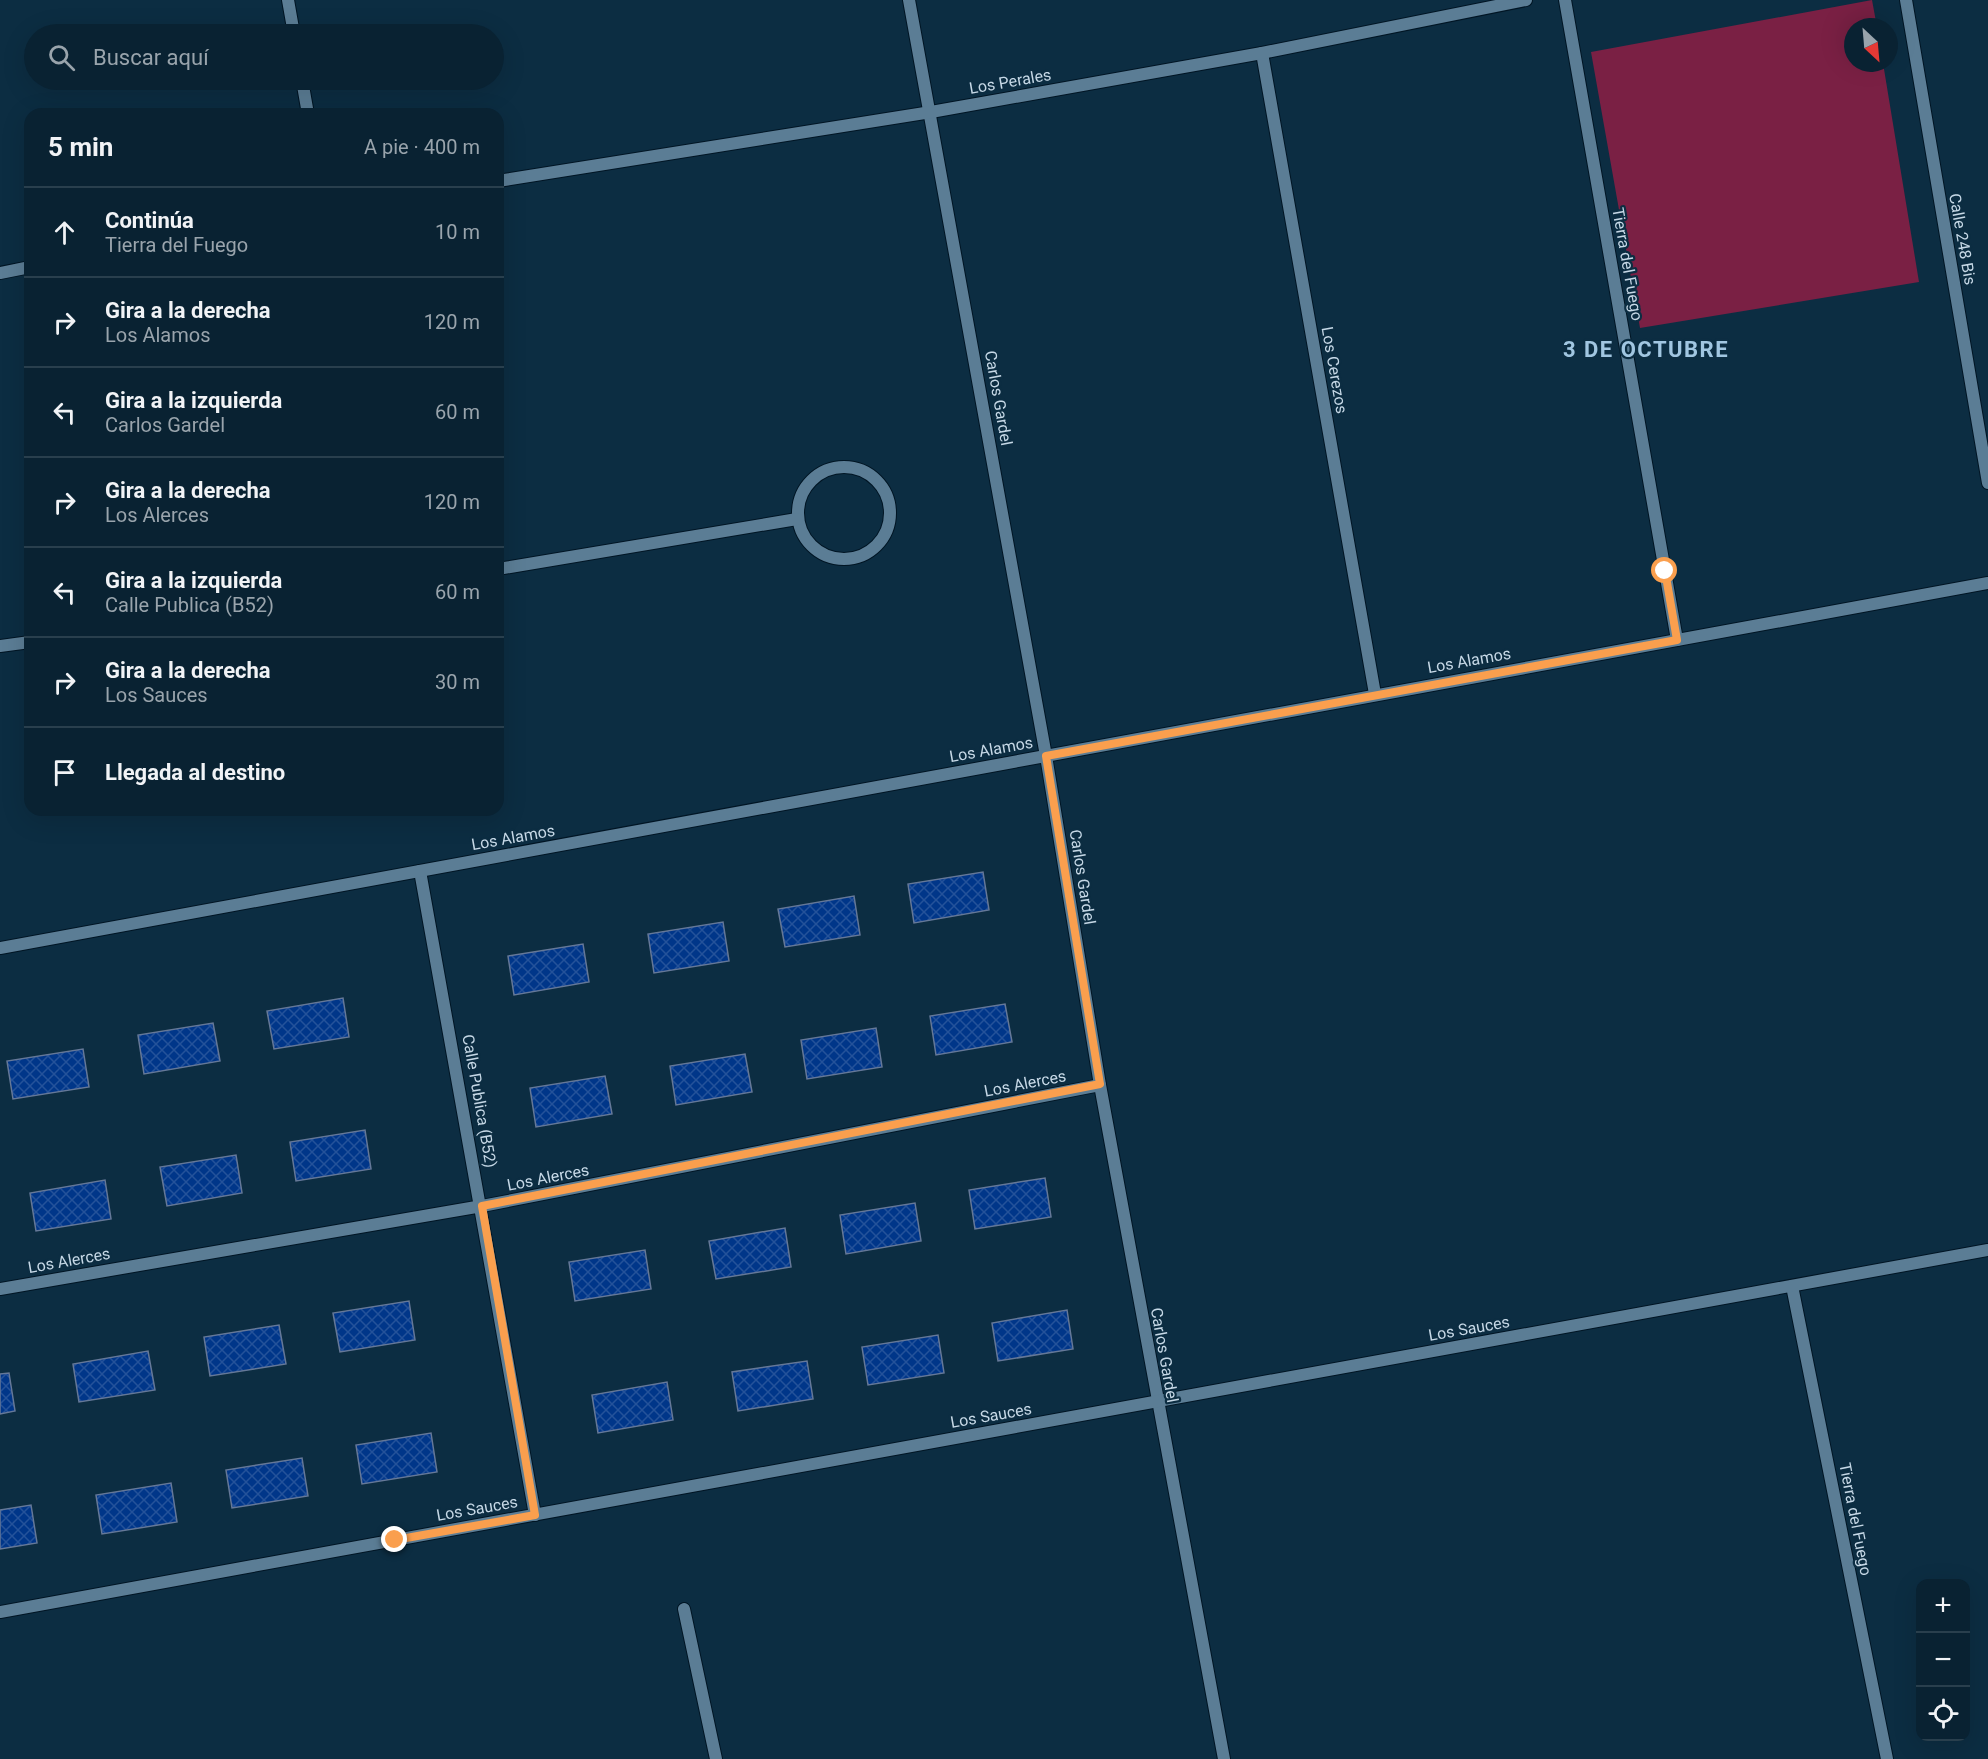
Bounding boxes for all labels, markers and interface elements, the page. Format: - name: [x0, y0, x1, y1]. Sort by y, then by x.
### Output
- north arrow: [1844, 18, 1898, 72]
- search box: [24, 24, 504, 90]
- icon: search: [45, 41, 78, 74]
- text: Buscar aquí: [93, 45, 209, 70]
- street label: Los Perales: [968, 65, 1053, 98]
- text: 5 min: [48, 132, 113, 162]
- text: A pie · 400 m: [364, 135, 480, 159]
- street label: Calle 248 Bis: [1945, 192, 1980, 286]
- street label: Tierra del Fuego: [1608, 206, 1647, 322]
- text: Continúa: [105, 208, 194, 233]
- icon: ahead: [48, 216, 81, 249]
- text: 10 m: [435, 220, 480, 244]
- text: Tierra del Fuego: [105, 233, 248, 257]
- text: Gira a la derecha: [105, 298, 271, 323]
- icon: right: [48, 306, 81, 339]
- text: 120 m: [424, 310, 480, 334]
- text: Los Alamos: [105, 323, 211, 347]
- street label: Los Cerezos: [1318, 325, 1351, 415]
- district label: 3 DE OCTUBRE: [1563, 337, 1729, 362]
- street label: Carlos Gardel: [981, 349, 1016, 447]
- text: Gira a la izquierda: [105, 388, 282, 413]
- icon: left: [48, 396, 81, 429]
- text: 60 m: [435, 400, 480, 424]
- text: Carlos Gardel: [105, 413, 225, 437]
- text: Gira a la derecha: [105, 478, 271, 503]
- icon: right: [48, 486, 81, 519]
- text: 120 m: [424, 490, 480, 514]
- text: Los Alerces: [105, 503, 209, 527]
- route start: [1651, 557, 1677, 583]
- text: Gira a la izquierda: [105, 568, 282, 593]
- icon: left: [48, 576, 81, 609]
- text: 60 m: [435, 580, 480, 604]
- text: Calle Publica (B52): [105, 593, 274, 617]
- street label: Los Alamos: [1426, 644, 1512, 677]
- text: Gira a la derecha: [105, 658, 271, 683]
- icon: right: [48, 666, 81, 699]
- text: 30 m: [435, 670, 480, 694]
- text: Los Sauces: [105, 683, 208, 707]
- street label: Los Alamos: [948, 733, 1034, 766]
- icon: arrive: [48, 756, 81, 789]
- text: Llegada al destino: [105, 760, 285, 785]
- street label: Los Alamos: [470, 821, 556, 854]
- street label: Carlos Gardel: [1066, 828, 1099, 926]
- street label: Calle Publica (B52): [458, 1033, 501, 1169]
- street label: Los Alerces: [982, 1066, 1068, 1101]
- street label: Los Alerces: [505, 1160, 591, 1195]
- street label: Los Alerces: [26, 1244, 112, 1277]
- street label: Carlos Gardel: [1147, 1306, 1182, 1404]
- street label: Los Sauces: [1427, 1312, 1511, 1345]
- street label: Los Sauces: [949, 1399, 1033, 1432]
- street label: Tierra del Fuego: [1835, 1461, 1876, 1577]
- street label: Los Sauces: [435, 1492, 519, 1525]
- route end: [381, 1526, 407, 1552]
- map controls: [1916, 1579, 1970, 1741]
- button: +: [1916, 1579, 1970, 1633]
- button: −: [1916, 1633, 1970, 1687]
- button: locate: [1916, 1687, 1970, 1741]

